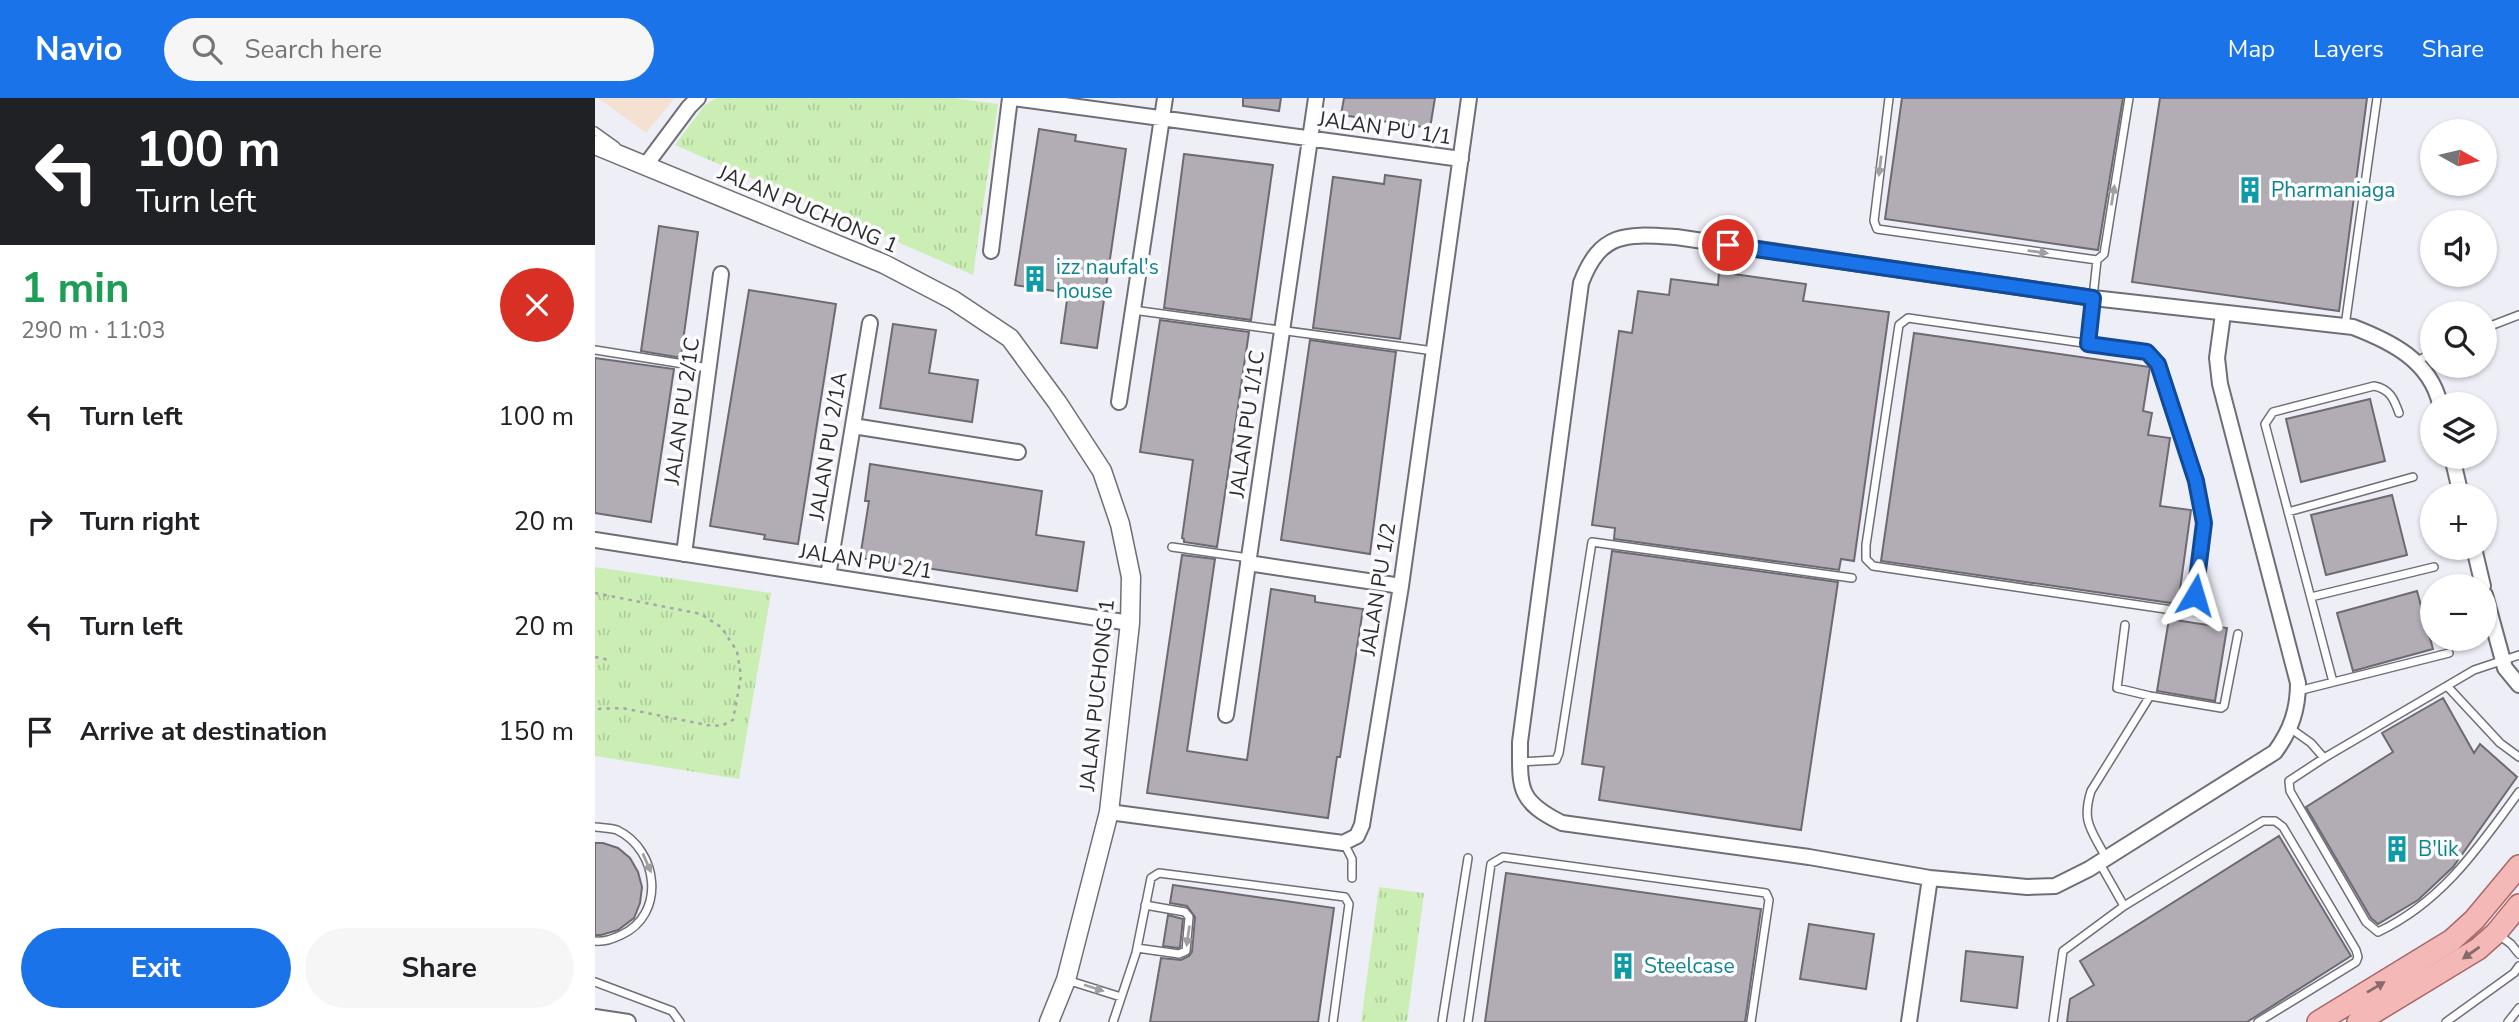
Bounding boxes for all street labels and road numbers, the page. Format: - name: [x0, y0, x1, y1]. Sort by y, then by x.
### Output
- street label: JALAN PU 1/1: [1315, 105, 1454, 151]
- street label: JALAN PUCHONG 1: [713, 158, 902, 260]
- street label: JALAN PU 2/1C: [658, 335, 706, 488]
- street label: JALAN PU 1/1C: [1223, 348, 1271, 501]
- street label: JALAN PU 2/1A: [802, 370, 854, 523]
- street label: JALAN PU 1/2: [1353, 520, 1402, 659]
- street label: JALAN PU 2/1: [796, 536, 935, 585]
- street label: JALAN PUCHONG 1: [1073, 598, 1121, 793]

